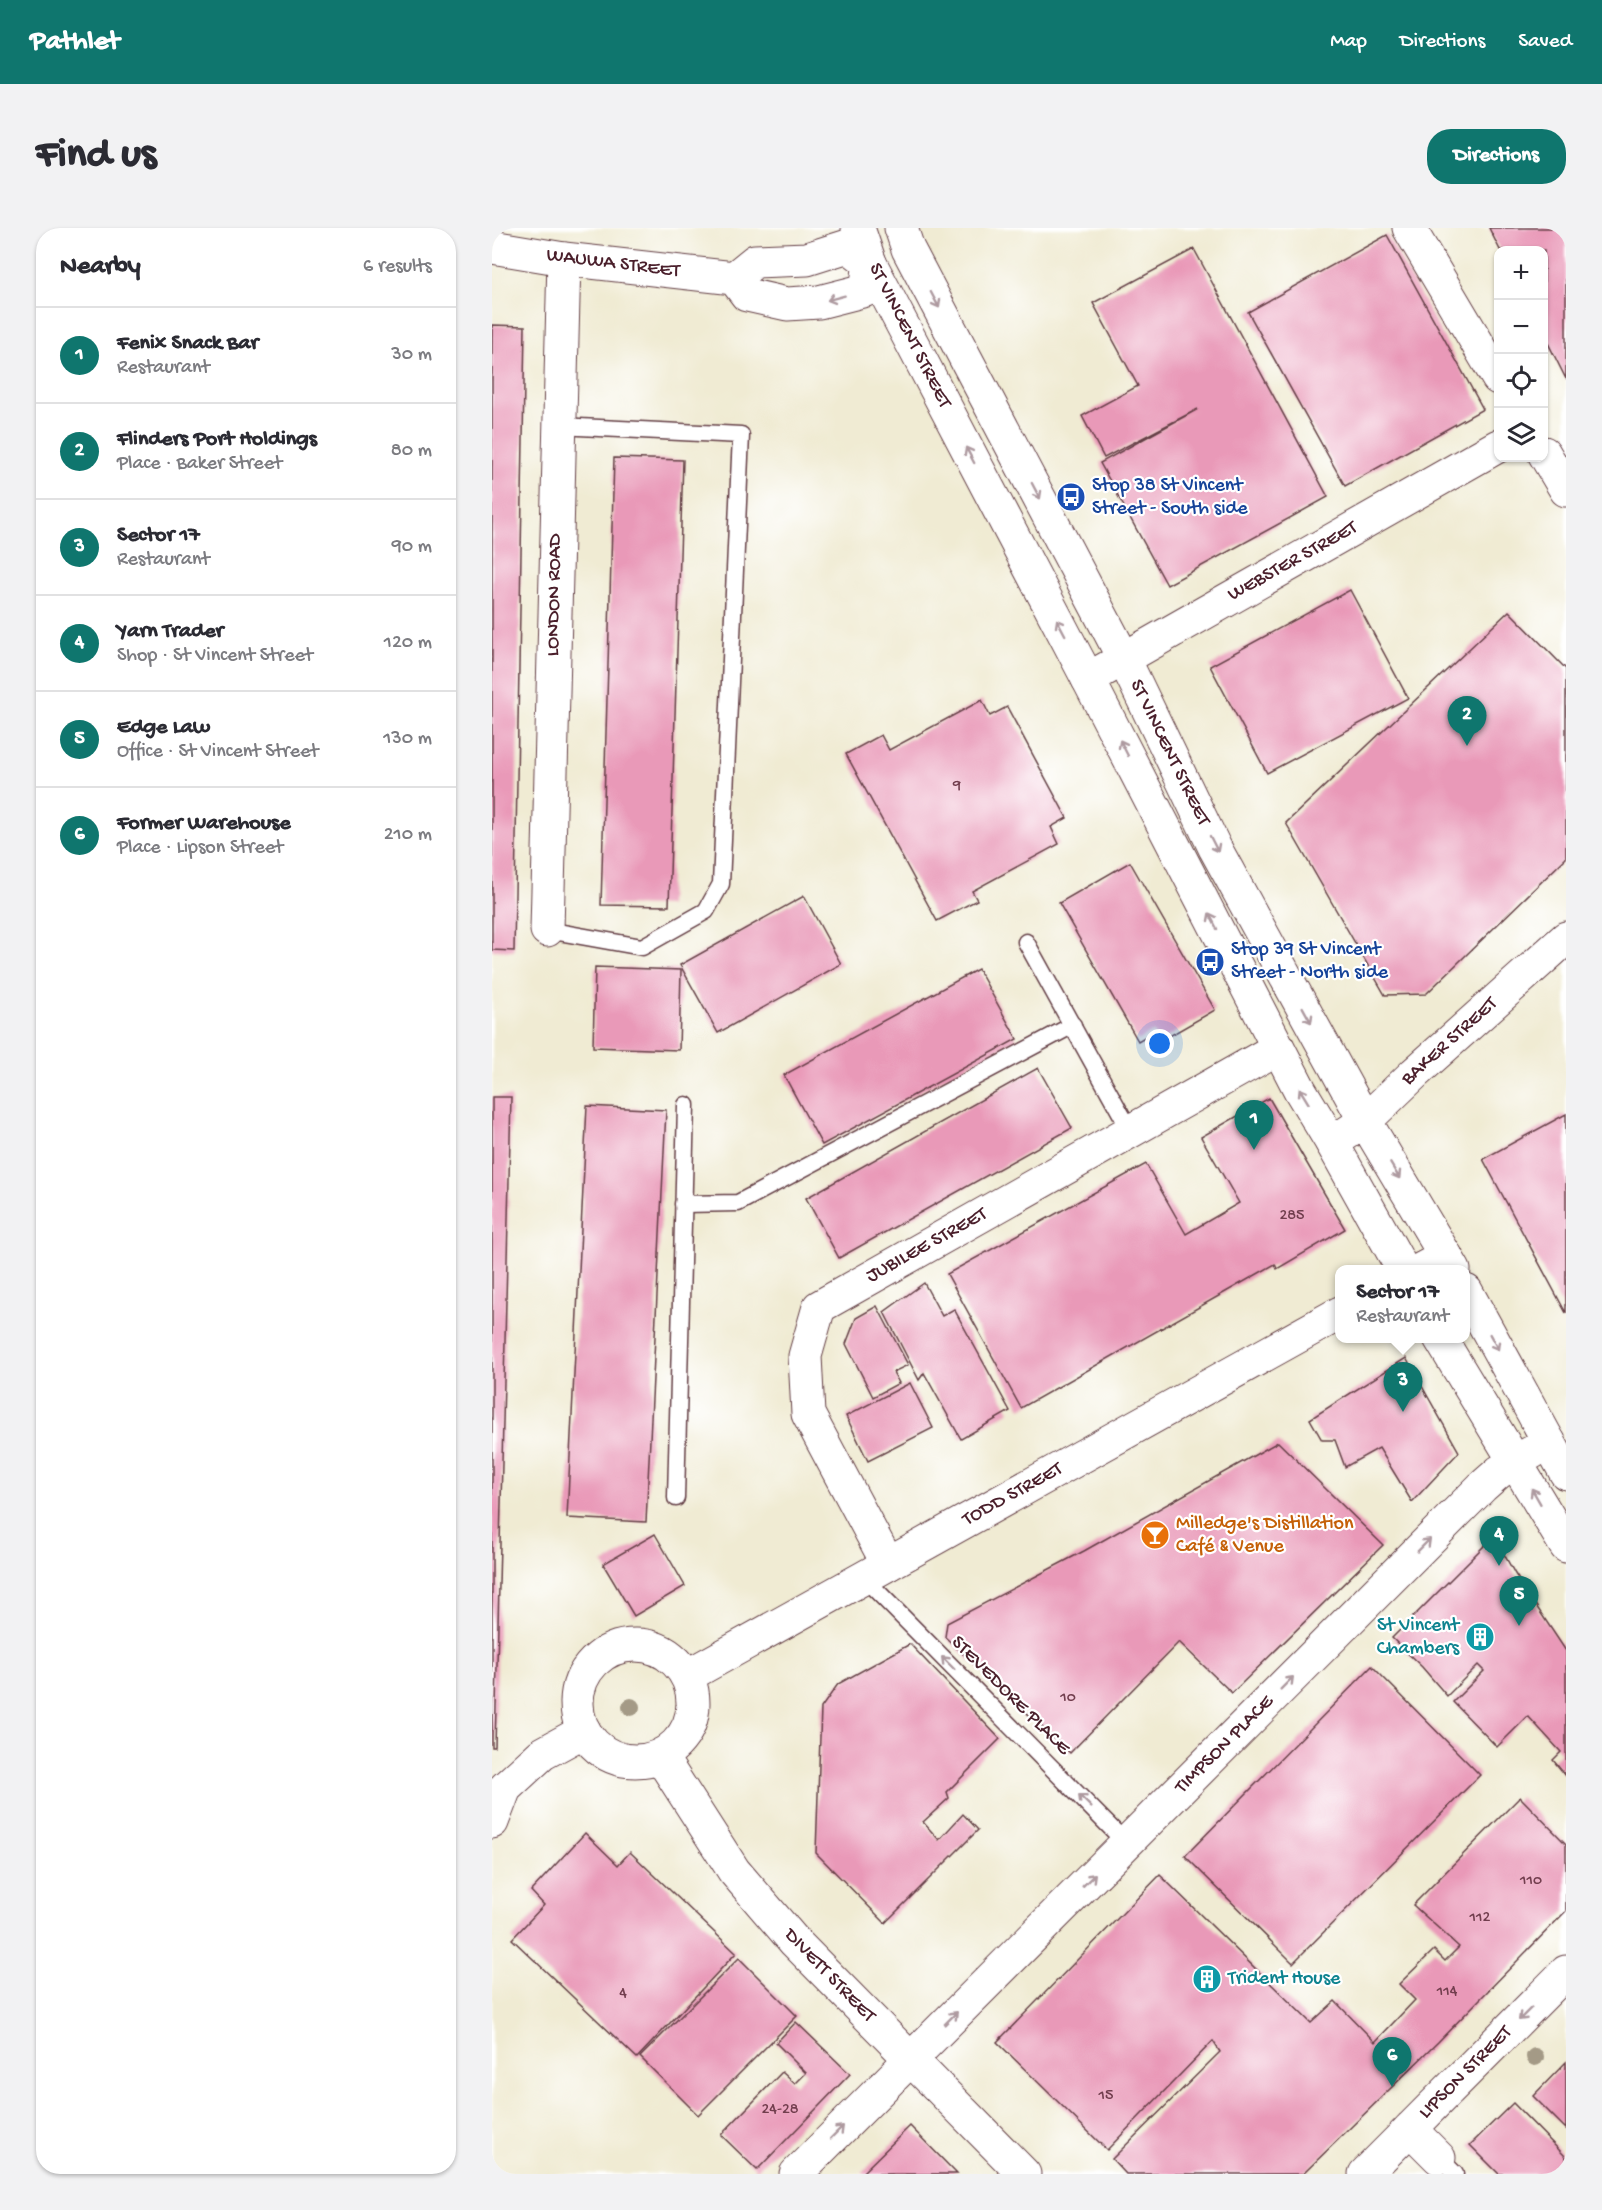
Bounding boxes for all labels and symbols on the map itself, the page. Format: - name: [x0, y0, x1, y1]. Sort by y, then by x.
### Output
- street label: WAUWA STREET: [545, 244, 682, 284]
- street label: ST VINCENT STREET: [863, 260, 956, 413]
- one-way arrow: [930, 291, 941, 309]
- one-way arrow: [827, 293, 846, 304]
- one-way arrow: [964, 446, 975, 464]
- place label: Stop 38 St Vincent Street - South side: [1092, 475, 1248, 521]
- bus stop icon: Stop 38 St Vincent Street - South side: [1055, 481, 1087, 513]
- one-way arrow: [1031, 482, 1042, 500]
- street label: WEBSTER STREET: [1224, 516, 1363, 607]
- street label: LONDON ROAD: [542, 533, 568, 657]
- one-way arrow: [1055, 619, 1066, 637]
- street label: ST VINCENT STREET: [1124, 676, 1215, 831]
- pin: 2: [1448, 696, 1486, 746]
- one-way arrow: [1118, 739, 1129, 757]
- house number: 9: [952, 777, 961, 796]
- one-way arrow: [1208, 835, 1220, 853]
- one-way arrow: [1207, 912, 1218, 930]
- place label: Stop 39 St Vincent Street - North side: [1231, 939, 1389, 985]
- bus stop icon: Stop 39 St Vincent Street - North side: [1194, 946, 1226, 978]
- street label: BAKER STREET: [1397, 992, 1504, 1092]
- one-way arrow: [1301, 1006, 1313, 1023]
- your location: [1145, 1029, 1174, 1058]
- one-way arrow: [1297, 1088, 1309, 1105]
- pin: 1: [1234, 1100, 1274, 1150]
- one-way arrow: [1390, 1162, 1402, 1179]
- street label: JUBILEE STREET: [863, 1203, 992, 1289]
- house number: 285: [1279, 1207, 1305, 1226]
- one-way arrow: [1488, 1333, 1500, 1350]
- pin: 3: [1384, 1362, 1422, 1412]
- street label: TODD STREET: [958, 1457, 1068, 1532]
- one-way arrow: [1530, 1488, 1542, 1505]
- place label: Milledge's Distillation Café & Venue: [1176, 1513, 1354, 1559]
- pin: 4: [1480, 1516, 1518, 1566]
- bar icon: Milledge's Distillation Café & Venue: [1139, 1519, 1171, 1551]
- one-way arrow: [1417, 1537, 1432, 1552]
- pin: 5: [1500, 1576, 1538, 1626]
- place label: St Vincent Chambers: [1377, 1615, 1461, 1661]
- building icon: St Vincent Chambers: [1464, 1621, 1496, 1653]
- street label: STEVEDORE PLACE: [946, 1632, 1076, 1762]
- one-way arrow: [941, 1655, 955, 1670]
- one-way arrow: [1279, 1675, 1294, 1690]
- house number: 10: [1059, 1689, 1076, 1708]
- street label: TIMPSON PLACE: [1170, 1690, 1280, 1800]
- one-way arrow: [1078, 1794, 1093, 1809]
- house number: 110: [1519, 1872, 1542, 1891]
- one-way arrow: [1082, 1873, 1097, 1887]
- house number: 112: [1469, 1909, 1491, 1928]
- street label: DIVETT STREET: [777, 1923, 880, 2029]
- building icon: Trident House: [1191, 1963, 1223, 1995]
- place label: Trident House: [1227, 1968, 1341, 1991]
- house number: 114: [1436, 1983, 1458, 2002]
- house number: 4: [619, 1985, 627, 2004]
- one-way arrow: [1517, 2006, 1532, 2021]
- one-way arrow: [944, 2010, 959, 2025]
- street label: LIPSON STREET: [1415, 2021, 1518, 2124]
- pin: 6: [1372, 2038, 1412, 2087]
- house number: 15: [1098, 2087, 1113, 2106]
- house number: 24-28: [761, 2101, 799, 2120]
- one-way arrow: [830, 2125, 845, 2140]

